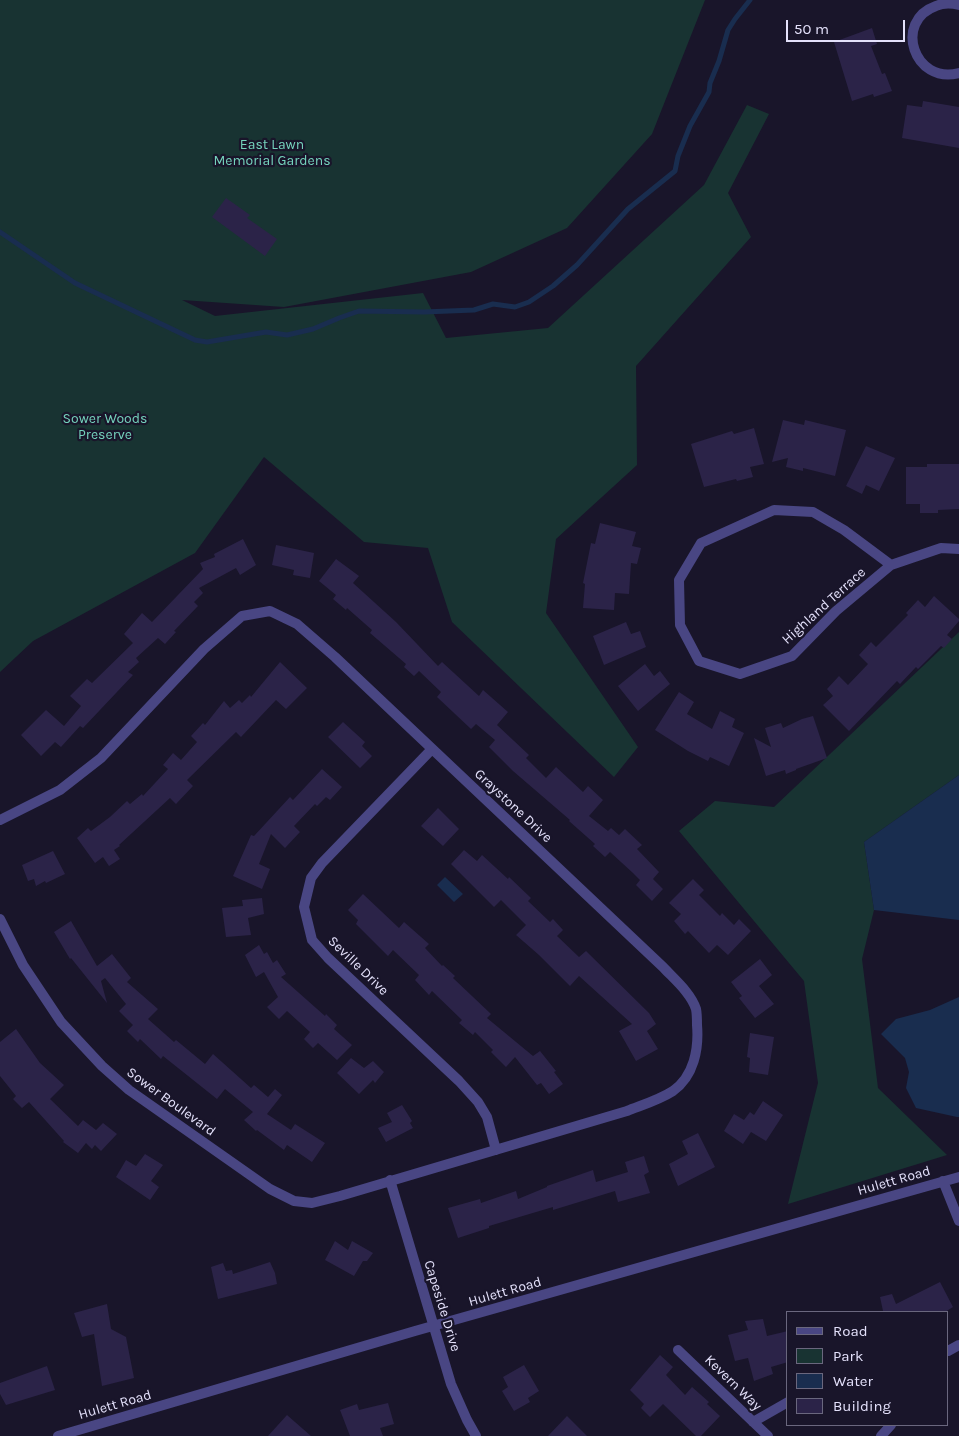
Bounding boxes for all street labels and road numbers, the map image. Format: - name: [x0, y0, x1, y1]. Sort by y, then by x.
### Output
- street label: Highland Terrace: [779, 564, 869, 648]
- street label: Graystone Drive: [471, 766, 555, 846]
- street label: Seville Drive: [324, 933, 392, 999]
- street label: Sower Boulevard: [123, 1064, 219, 1140]
- street label: Hulett Road: [856, 1163, 932, 1199]
- street label: Capeside Drive: [420, 1258, 464, 1354]
- street label: Hulett Road: [467, 1274, 543, 1310]
- street label: Kevern Way: [701, 1352, 765, 1414]
- street label: Hulett Road: [77, 1387, 153, 1423]

